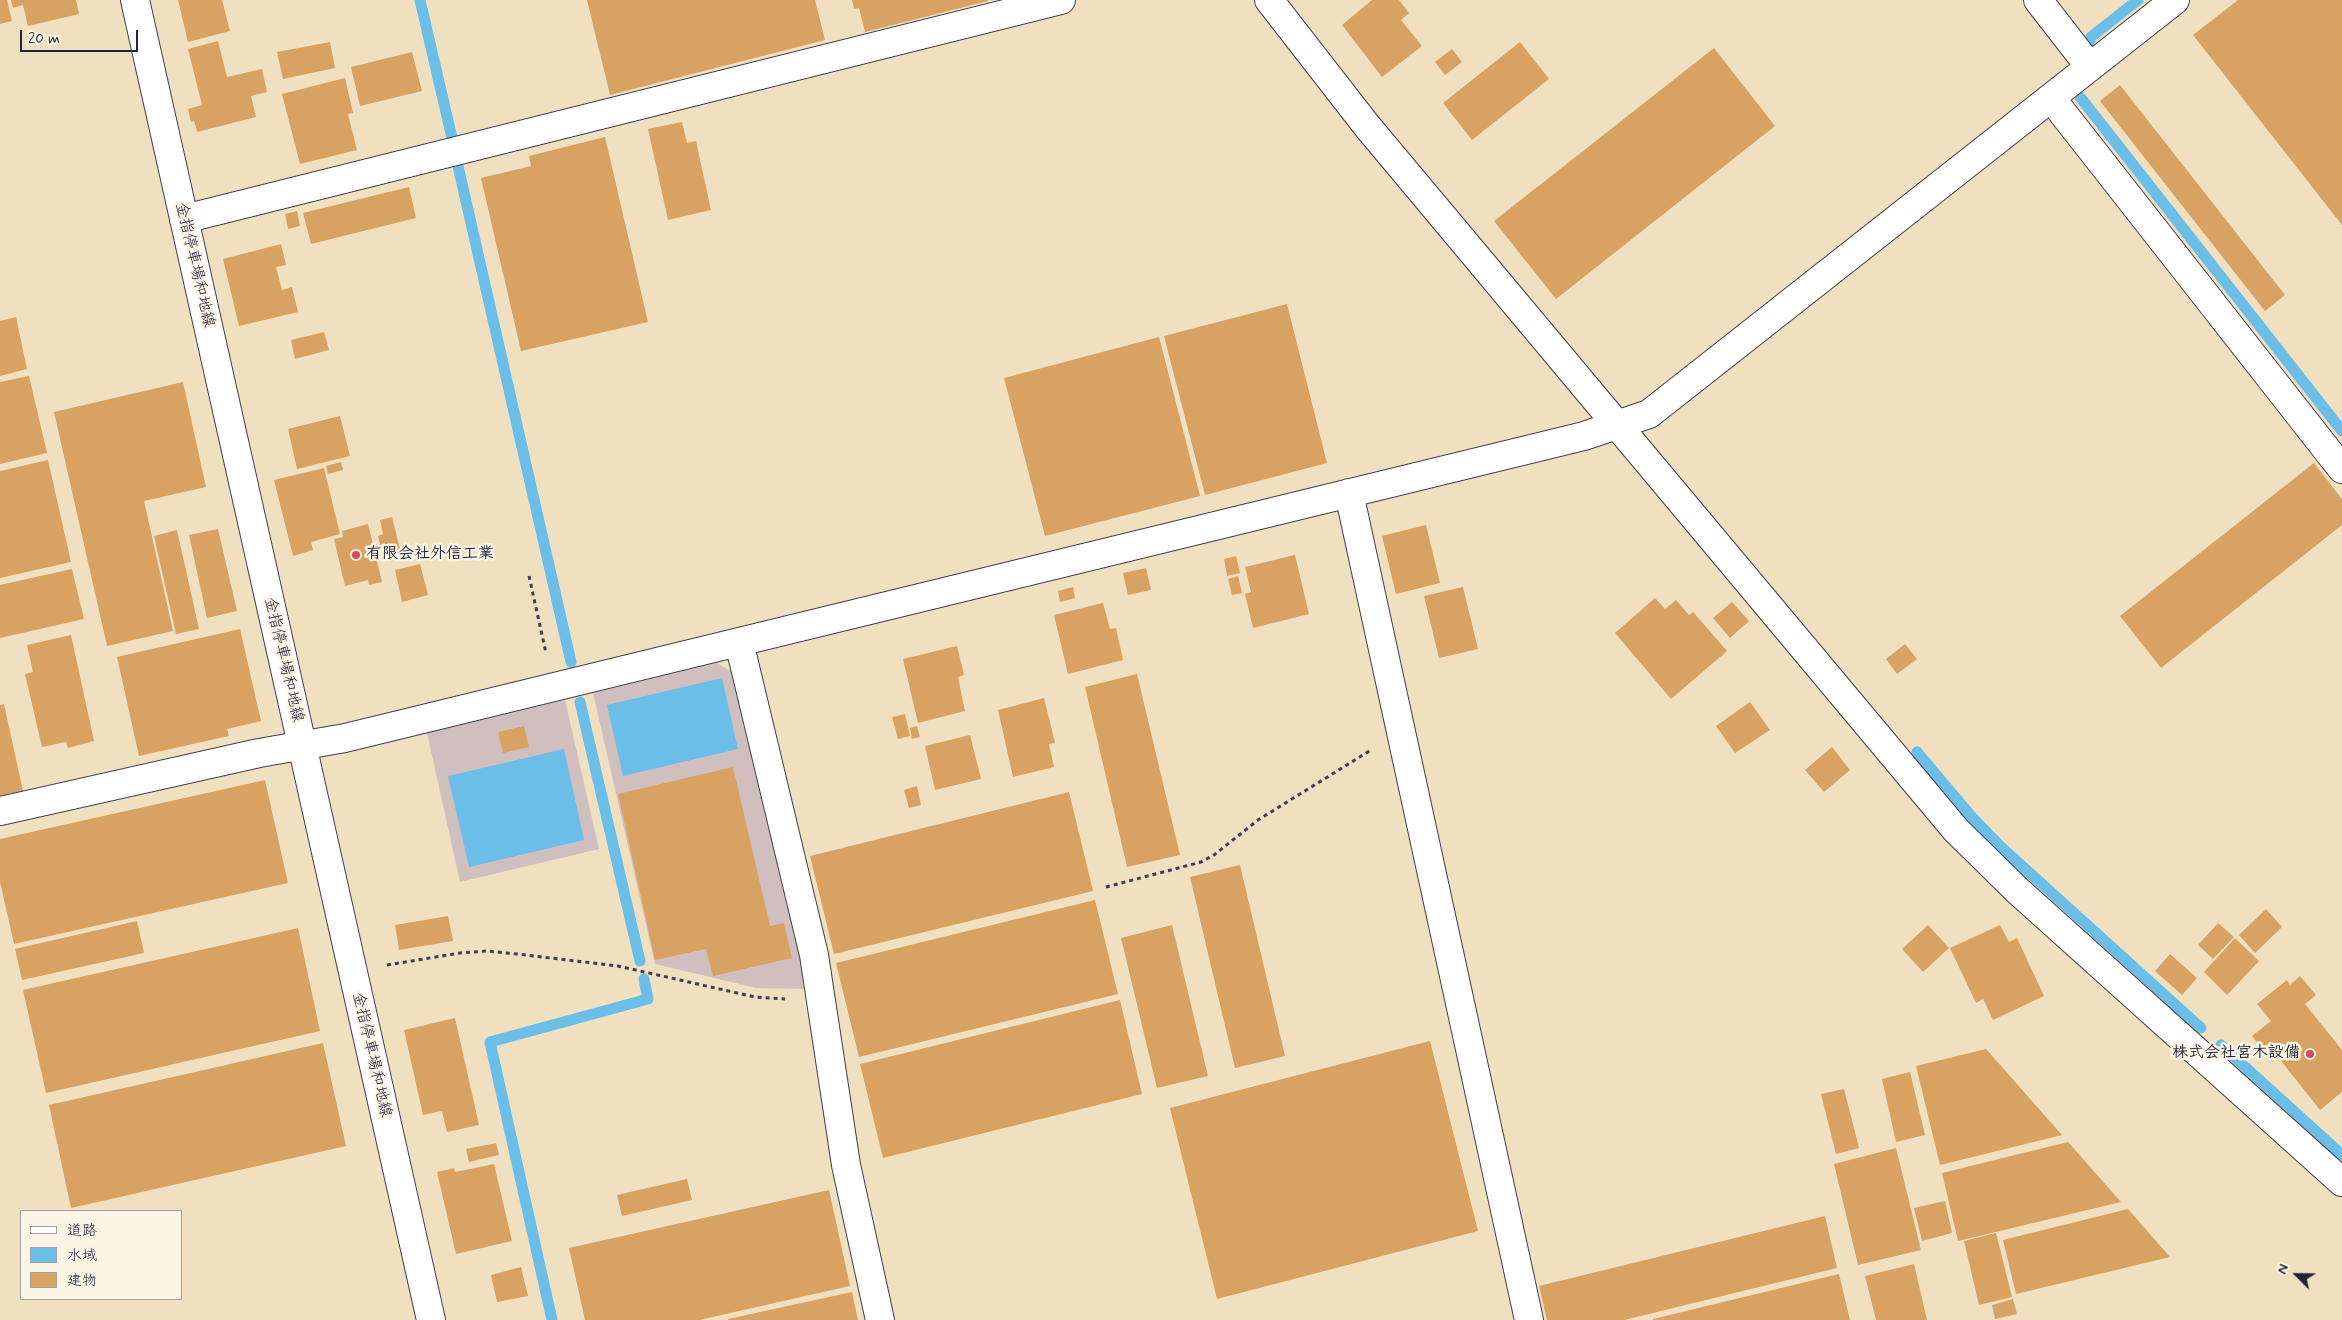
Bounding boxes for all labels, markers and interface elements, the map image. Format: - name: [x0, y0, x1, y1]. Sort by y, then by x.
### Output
- scale bar: [22, 20, 140, 52]
- text: 20 m: [28, 29, 60, 49]
- street label: 金指停車場和地線: [170, 200, 218, 330]
- place label: 有限会社外信工業: [366, 545, 494, 565]
- marker: 有限会社外信工業: [350, 549, 362, 561]
- street label: 金指停車場和地線: [259, 595, 307, 725]
- street label: 金指停車場和地線: [347, 990, 395, 1120]
- place label: 株式会社宮木設備: [2172, 1044, 2300, 1064]
- marker: 株式会社宮木設備: [2304, 1048, 2316, 1060]
- legend: [20, 1210, 182, 1300]
- text: 道路: [67, 1221, 97, 1241]
- text: 水域: [67, 1246, 97, 1266]
- north arrow: [2272, 1250, 2322, 1300]
- text: N: [2273, 1261, 2293, 1277]
- text: 建物: [67, 1271, 97, 1291]

